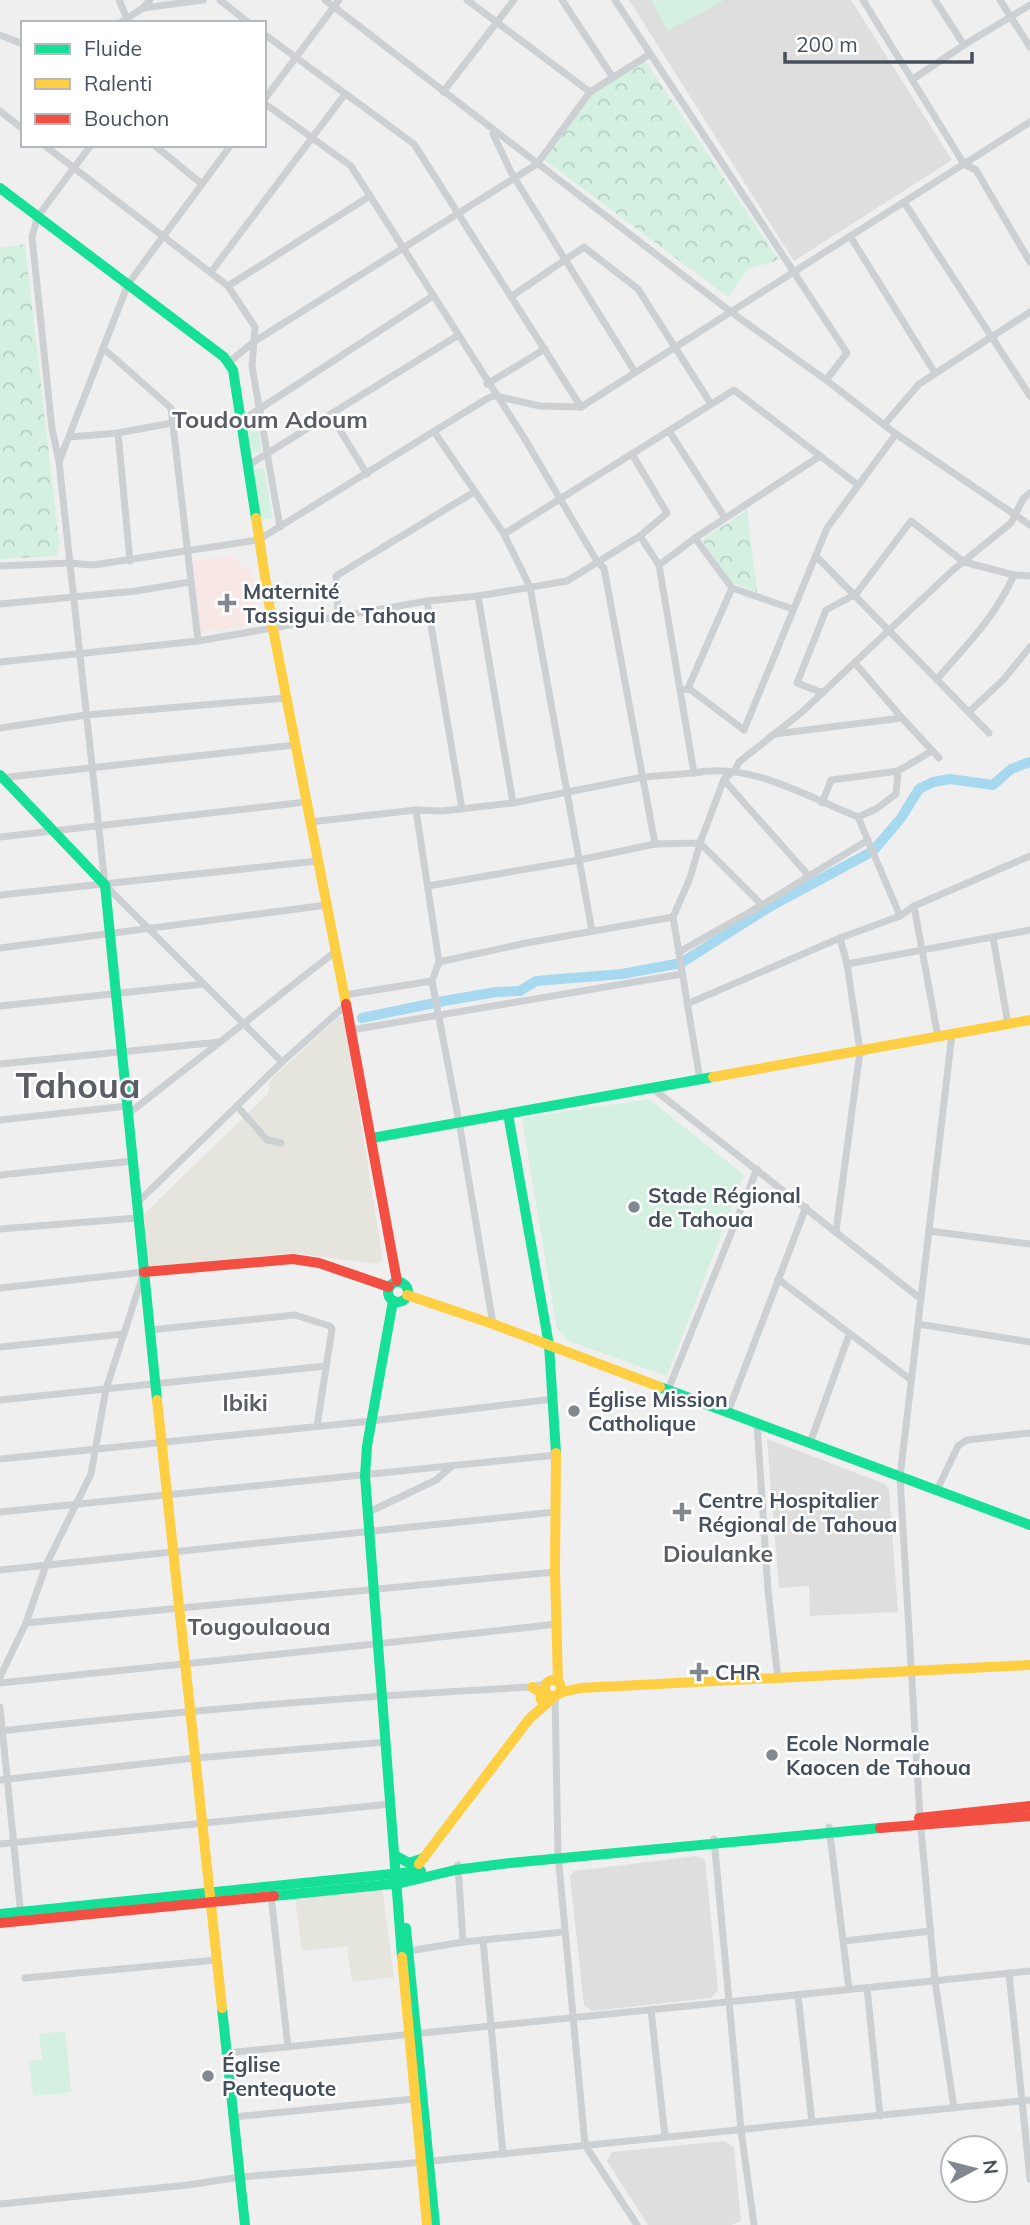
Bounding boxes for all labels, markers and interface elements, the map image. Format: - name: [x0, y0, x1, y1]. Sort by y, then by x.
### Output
- legend: [21, 21, 266, 147]
- scale bar: [785, 21, 972, 65]
- text: 200 m: [796, 31, 858, 57]
- text: Fluide: [84, 35, 142, 61]
- text: Ralenti: [84, 70, 152, 96]
- text: Bouchon: [84, 105, 169, 131]
- district label: Toudoum Adoum: [172, 404, 368, 434]
- place label: Maternité Tassigui de Tahoua: [243, 578, 436, 628]
- marker: Maternité Tassigui de Tahoua: [217, 593, 237, 613]
- district label: Tahoua: [15, 1063, 141, 1107]
- place label: Stade Régional de Tahoua: [648, 1182, 801, 1232]
- marker: Stade Régional de Tahoua: [626, 1199, 642, 1215]
- place label: Église Mission Catholique: [588, 1386, 728, 1436]
- district label: Ibiki: [222, 1388, 268, 1417]
- marker: Église Mission Catholique: [566, 1403, 582, 1419]
- place label: Centre Hospitalier Régional de Tahoua: [698, 1487, 897, 1537]
- marker: Centre Hospitalier Régional de Tahoua: [672, 1502, 692, 1522]
- district label: Dioulanke: [663, 1539, 773, 1568]
- district label: Tougoulaoua: [187, 1612, 331, 1641]
- place label: CHR: [715, 1659, 761, 1685]
- marker: CHR: [689, 1662, 709, 1682]
- place label: Ecole Normale Kaocen de Tahoua: [786, 1730, 971, 1780]
- marker: Ecole Normale Kaocen de Tahoua: [764, 1747, 780, 1763]
- place label: Église Pentequote: [222, 2051, 336, 2101]
- marker: Église Pentequote: [200, 2068, 216, 2084]
- north arrow: [939, 2134, 1009, 2204]
- text: N: [978, 2158, 1004, 2176]

